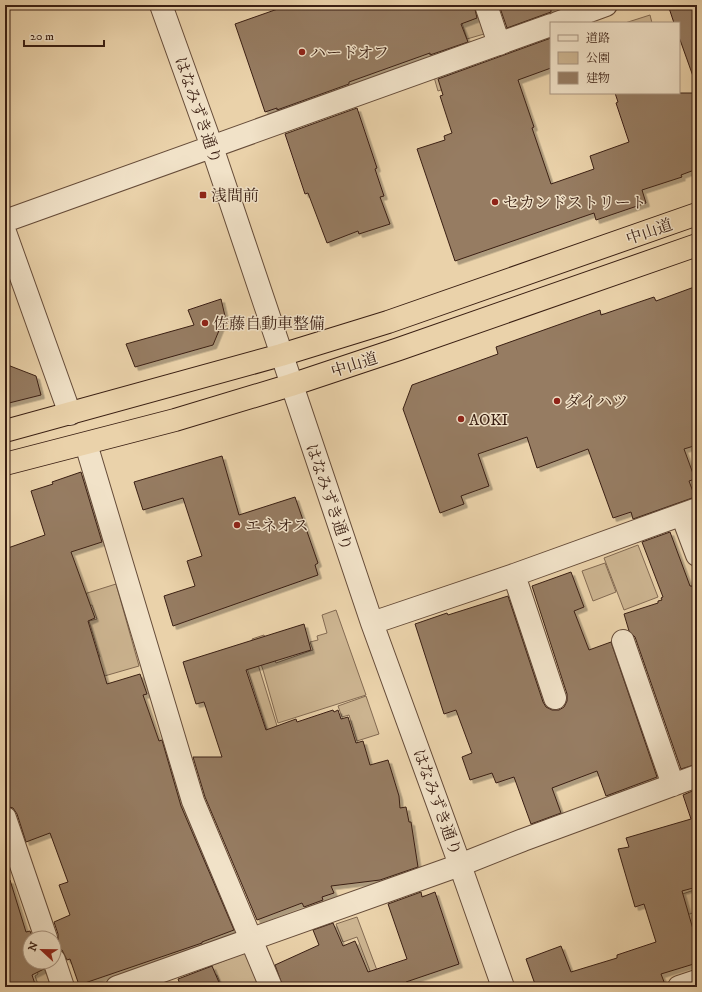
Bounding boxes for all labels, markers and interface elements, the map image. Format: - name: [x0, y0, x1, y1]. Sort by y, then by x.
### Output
- scale bar: [24, 22, 104, 48]
- legend: [550, 22, 680, 94]
- text: 20 m: [30, 29, 54, 44]
- text: 道路: [586, 31, 610, 46]
- place label: ハードオフ: [310, 43, 389, 63]
- marker: ハードオフ: [297, 47, 307, 57]
- text: 公園: [586, 51, 610, 66]
- street label: はなみずき通り: [170, 54, 226, 167]
- text: 建物: [586, 71, 610, 86]
- place label: 浅間前: [211, 186, 259, 206]
- marker: 浅間前: [198, 190, 208, 200]
- place label: セカンドストリート: [503, 193, 647, 213]
- marker: セカンドストリート: [490, 197, 500, 207]
- street label: 中山道: [623, 215, 675, 249]
- place label: 佐藤自動車整備: [213, 314, 325, 334]
- marker: 佐藤自動車整備: [200, 318, 210, 328]
- street label: 中山道: [328, 348, 380, 382]
- place label: ダイハツ: [565, 392, 628, 412]
- marker: ダイハツ: [552, 396, 562, 406]
- place label: AOKI: [469, 410, 508, 430]
- marker: AOKI: [456, 414, 466, 424]
- street label: はなみずき通り: [301, 441, 357, 554]
- place label: エネオス: [245, 516, 309, 536]
- marker: エネオス: [232, 520, 242, 530]
- street label: はなみずき通り: [409, 746, 466, 858]
- north arrow: [22, 930, 62, 970]
- text: N: [25, 940, 42, 953]

